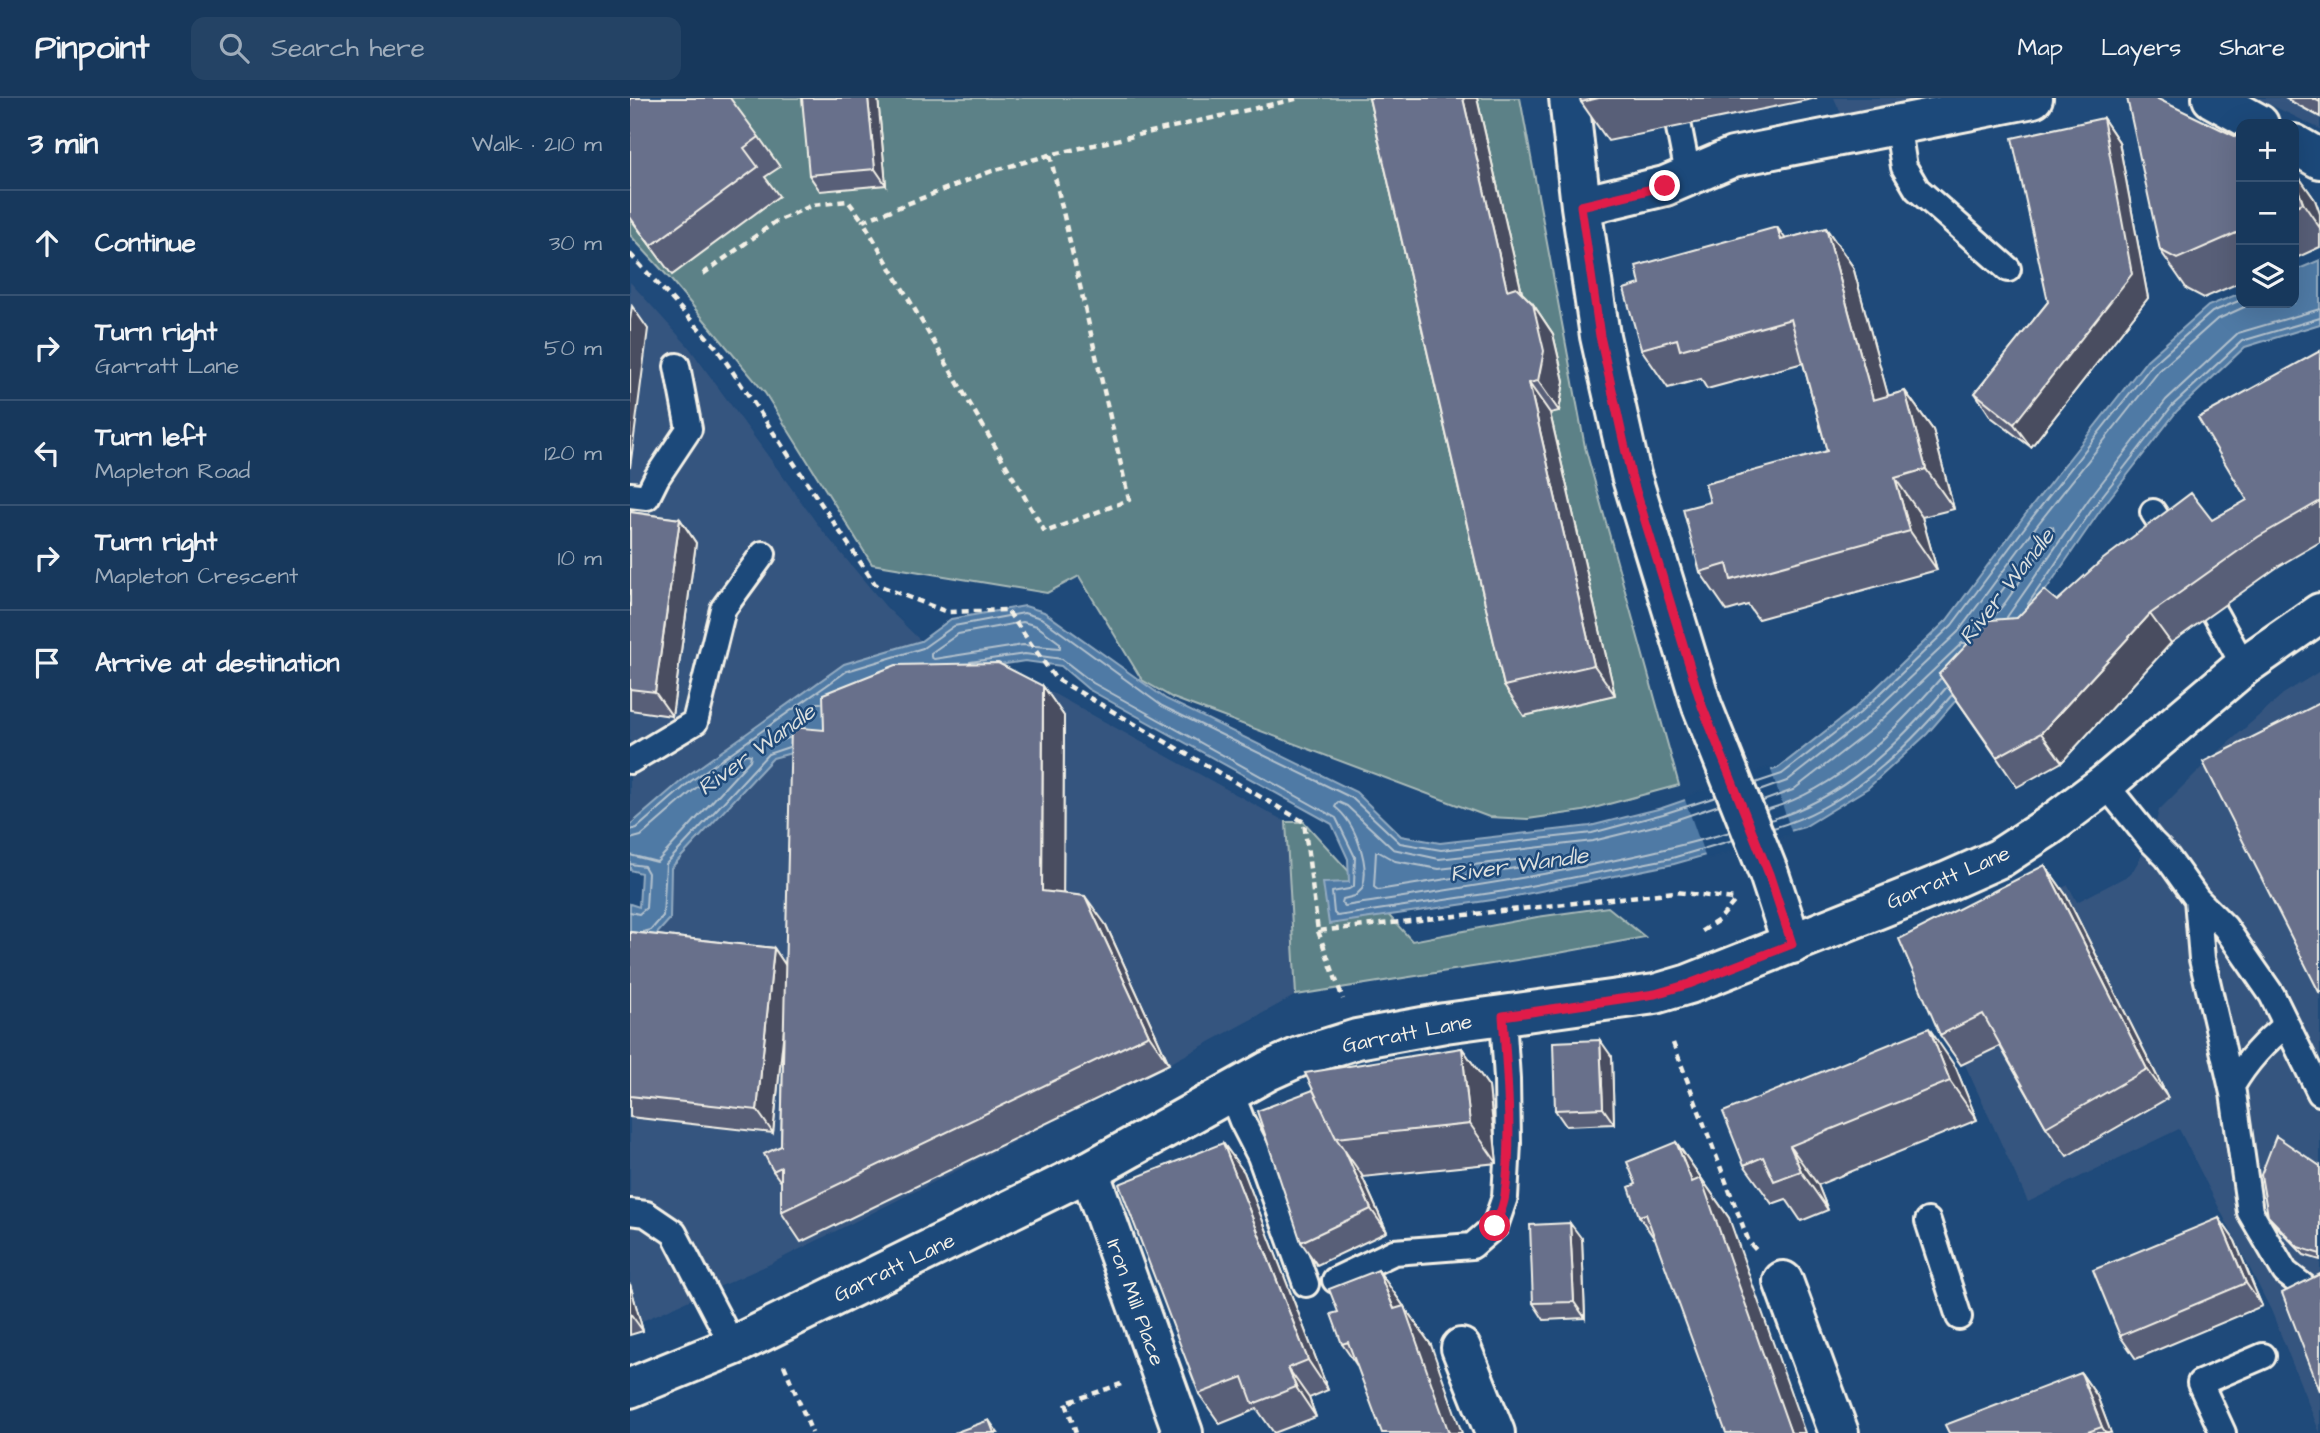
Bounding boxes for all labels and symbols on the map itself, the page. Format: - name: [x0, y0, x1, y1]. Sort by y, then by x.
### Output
- route end: [1649, 170, 1680, 201]
- water label: River Wandle: [1951, 521, 2063, 651]
- water label: River Wandle: [691, 695, 823, 804]
- street label: Garratt Lane: [1882, 838, 2014, 917]
- water label: River Wandle: [1448, 839, 1592, 890]
- street label: Garratt Lane: [1340, 1007, 1474, 1060]
- route start: [1479, 1210, 1510, 1241]
- street label: Garratt Lane: [829, 1226, 960, 1309]
- street label: Iron Mill Place: [1099, 1235, 1172, 1370]

